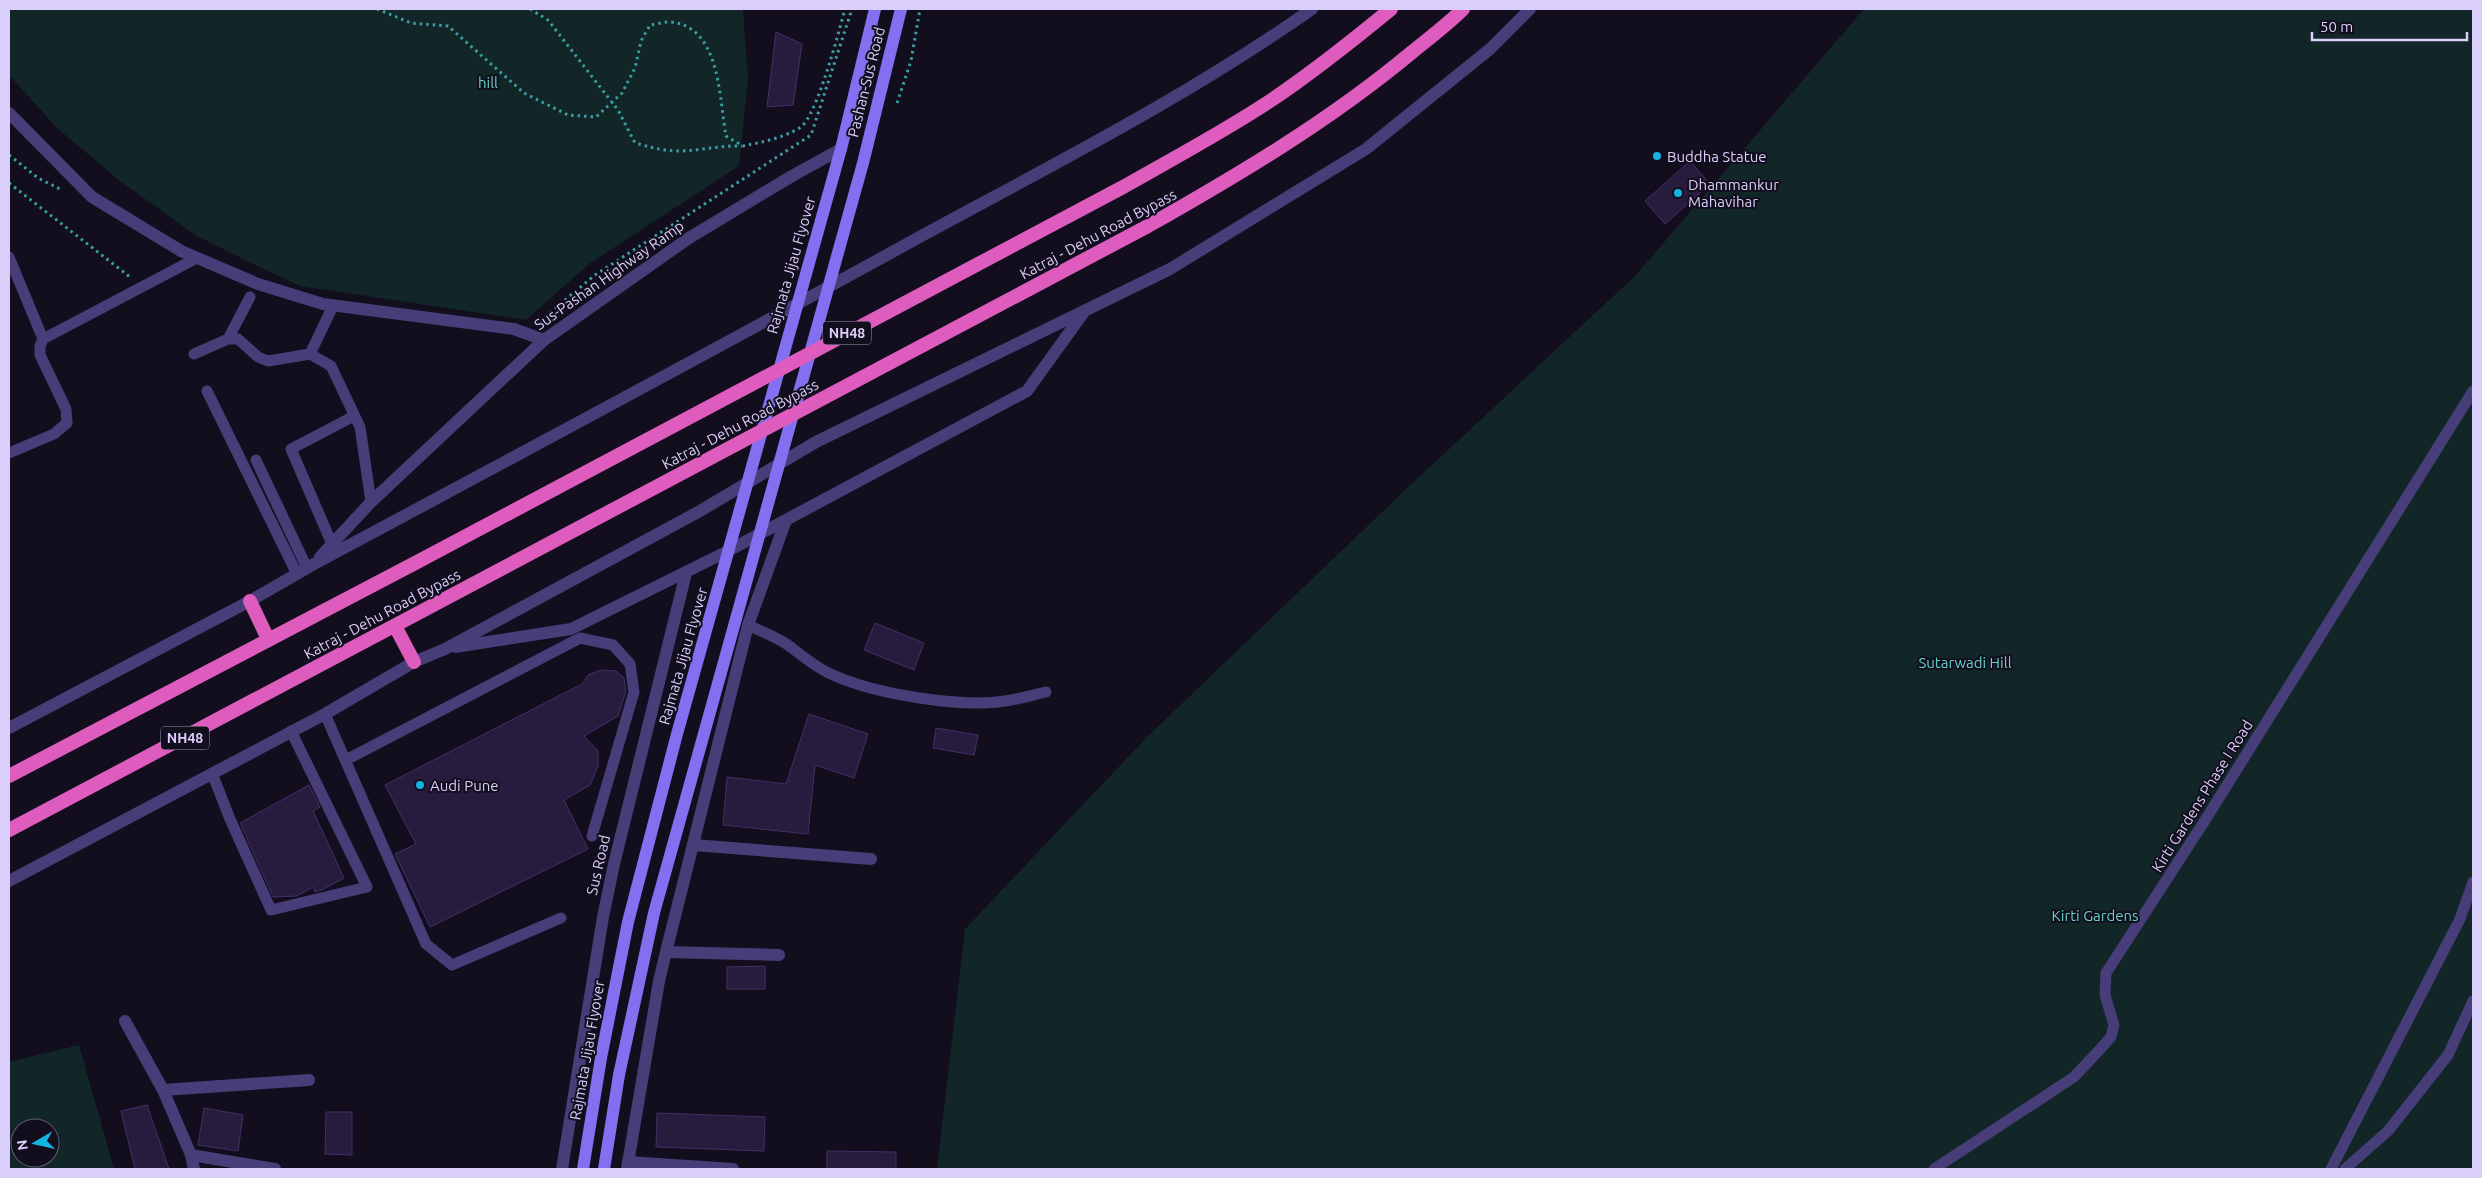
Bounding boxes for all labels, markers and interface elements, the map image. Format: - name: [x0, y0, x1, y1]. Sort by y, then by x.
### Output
- scale bar: [2312, 10, 2467, 42]
- text: 50 m: [2320, 18, 2353, 35]
- street label: Pashan-Sus Road: [844, 25, 888, 139]
- park label: hill: [478, 74, 498, 91]
- place label: Buddha Statue: [1667, 148, 1767, 165]
- marker: Buddha Statue: [1651, 150, 1663, 162]
- place label: Dhammankur Mahavihar: [1688, 176, 1779, 210]
- street label: Katraj - Dehu Road Bypass: [1017, 185, 1179, 283]
- marker: Dhammankur Mahavihar: [1672, 187, 1684, 199]
- street label: Rajmata Jijau Flyover: [763, 194, 819, 335]
- street label: Sus-Pashan Highway Ramp: [531, 217, 687, 333]
- road number: NH48: [823, 322, 871, 344]
- street label: Katraj - Dehu Road Bypass: [659, 375, 821, 473]
- street label: Katraj - Dehu Road Bypass: [301, 565, 463, 663]
- street label: Rajmata Jijau Flyover: [655, 585, 711, 726]
- park label: Sutarwadi Hill: [1918, 654, 2012, 671]
- street label: Kirti Gardens Phase I Road: [2148, 717, 2256, 875]
- road number: NH48: [161, 726, 209, 750]
- place label: Audi Pune: [430, 777, 499, 794]
- marker: Audi Pune: [414, 779, 426, 791]
- street label: Sus Road: [583, 833, 613, 897]
- park label: Kirti Gardens: [2051, 907, 2139, 924]
- street label: Rajmata Jijau Flyover: [566, 978, 608, 1121]
- north arrow: [10, 1118, 60, 1168]
- text: N: [13, 1139, 31, 1151]

